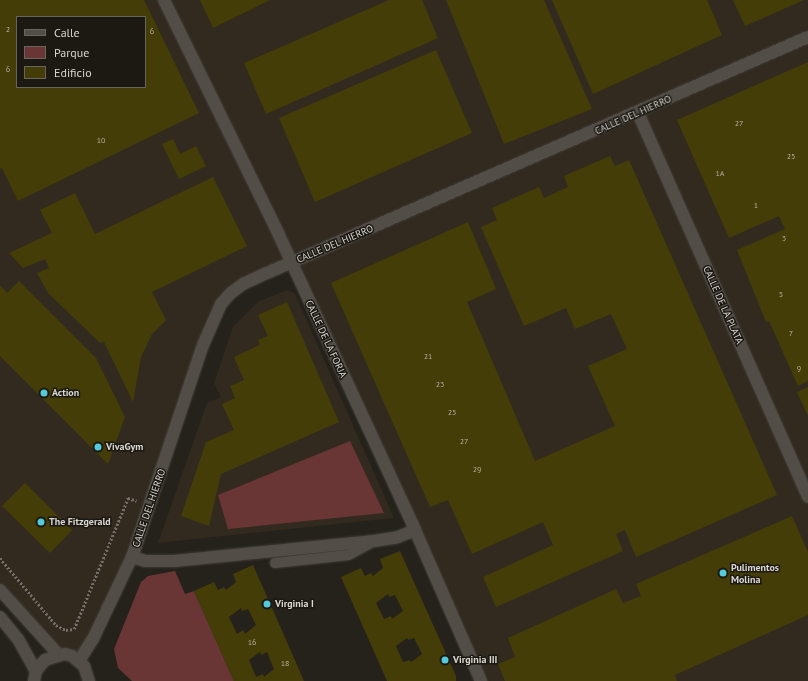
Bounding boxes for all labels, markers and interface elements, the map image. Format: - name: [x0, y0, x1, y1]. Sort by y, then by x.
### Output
- legend: [16, 16, 146, 88]
- house number: 2: [6, 25, 10, 35]
- text: Calle: [54, 25, 80, 40]
- house number: 6: [150, 27, 154, 37]
- text: Parque: [54, 45, 89, 60]
- house number: 6: [6, 65, 10, 75]
- text: Edificio: [54, 65, 92, 80]
- street label: CALLE DEL HIERRO: [593, 93, 673, 137]
- house number: 27: [735, 119, 743, 129]
- house number: 10: [97, 136, 105, 146]
- house number: 25: [787, 152, 795, 162]
- house number: 1A: [715, 169, 725, 179]
- house number: 1: [754, 201, 758, 211]
- street label: CALLE DEL HIERRO: [295, 222, 375, 266]
- house number: 3: [782, 234, 786, 244]
- street label: CALLE DE LA PLATA: [700, 264, 746, 346]
- house number: 5: [779, 290, 783, 300]
- street label: CALLE DE LA FORJA: [303, 298, 349, 380]
- house number: 7: [789, 329, 793, 339]
- house number: 21: [424, 352, 432, 362]
- house number: 9: [797, 364, 801, 374]
- house number: 23: [436, 380, 444, 390]
- place label: Action: [52, 387, 79, 399]
- marker: Action: [39, 388, 49, 398]
- house number: 25: [448, 408, 456, 418]
- house number: 27: [460, 437, 468, 447]
- place label: VivaGym: [106, 441, 143, 453]
- marker: VivaGym: [93, 442, 103, 452]
- house number: 29: [473, 465, 481, 475]
- street label: CALLE DEL HIERRO: [130, 467, 168, 549]
- place label: The Fitzgerald: [49, 516, 111, 528]
- marker: The Fitzgerald: [36, 517, 46, 527]
- place label: Pulimentos Molina: [731, 561, 779, 584]
- marker: Pulimentos Molina: [718, 568, 728, 578]
- place label: Virginia I: [275, 598, 314, 610]
- marker: Virginia I: [262, 599, 272, 609]
- house number: 16: [248, 638, 256, 648]
- place label: Virginia III: [453, 654, 497, 666]
- marker: Virginia III: [440, 655, 450, 665]
- house number: 18: [281, 659, 289, 669]

